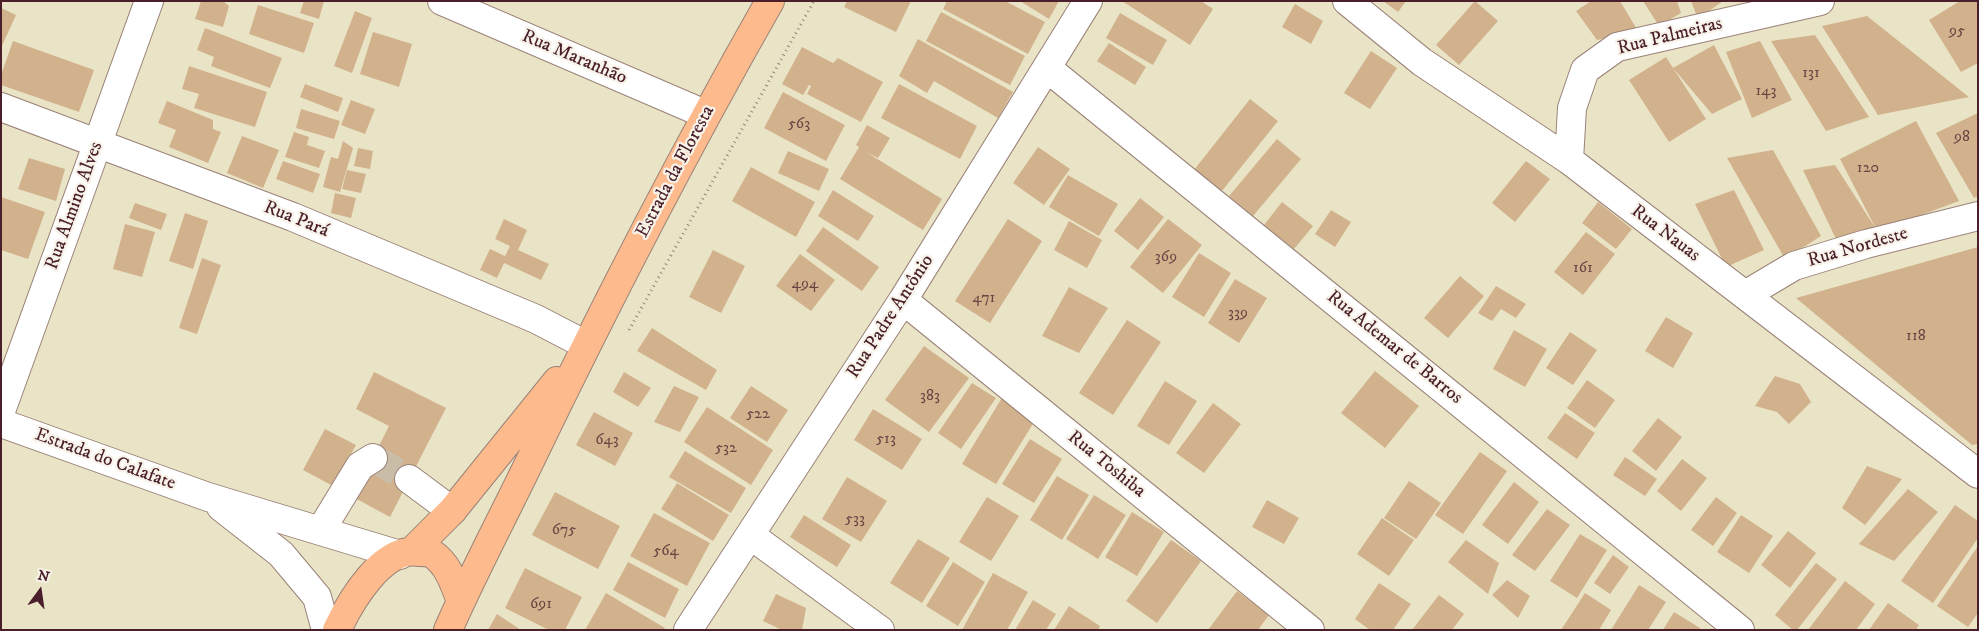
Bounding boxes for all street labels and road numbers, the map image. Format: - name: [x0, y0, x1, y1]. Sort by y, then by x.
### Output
- street label: Rua Palmeiras: [1615, 13, 1725, 61]
- street label: Rua Maranhão: [518, 26, 630, 90]
- street label: Estrada da Floresta: [632, 102, 720, 242]
- street label: Rua Almino Alves: [41, 139, 109, 273]
- street label: Rua Pará: [260, 197, 332, 243]
- street label: Rua Nauas: [1626, 201, 1704, 267]
- street label: Rua Nordeste: [1805, 223, 1911, 273]
- street label: Rua Padre Antônio: [843, 251, 939, 383]
- street label: Rua Ademar de Barros: [1321, 286, 1467, 410]
- street label: Estrada do Calafate: [32, 424, 178, 496]
- street label: Rua Toshiba: [1062, 427, 1150, 503]

